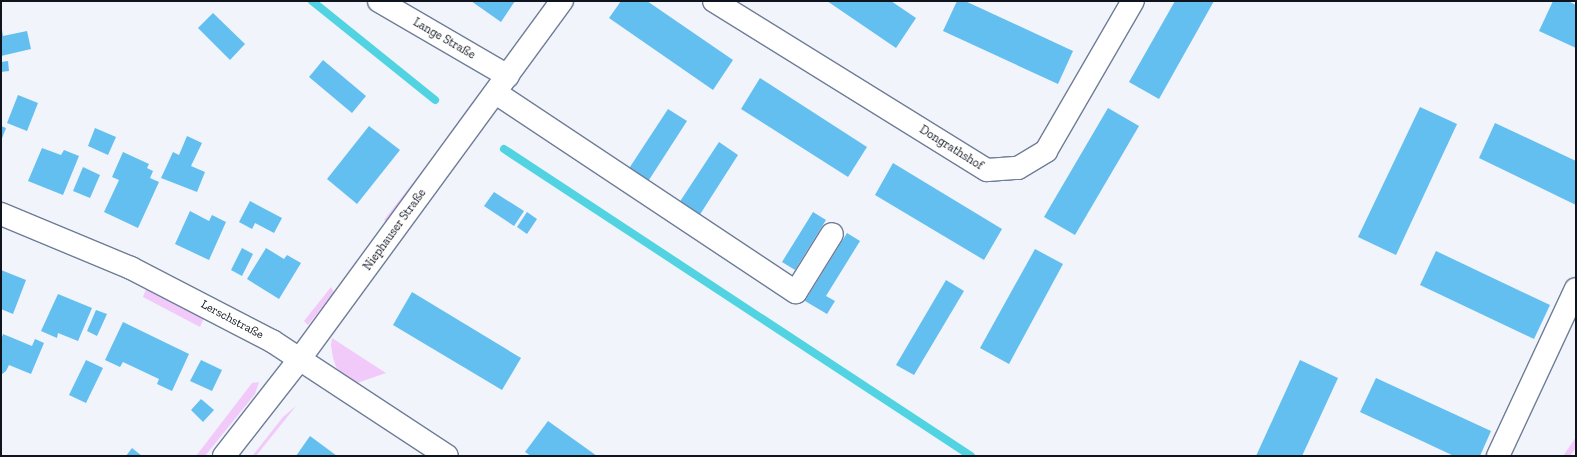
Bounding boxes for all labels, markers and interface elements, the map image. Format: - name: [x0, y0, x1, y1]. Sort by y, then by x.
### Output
- street label: Lange Straße: [410, 15, 478, 63]
- street label: Dongrathshof: [917, 123, 985, 173]
- street label: Niephauser Straße: [361, 186, 429, 274]
- street label: Lerschstraße: [198, 298, 266, 342]

